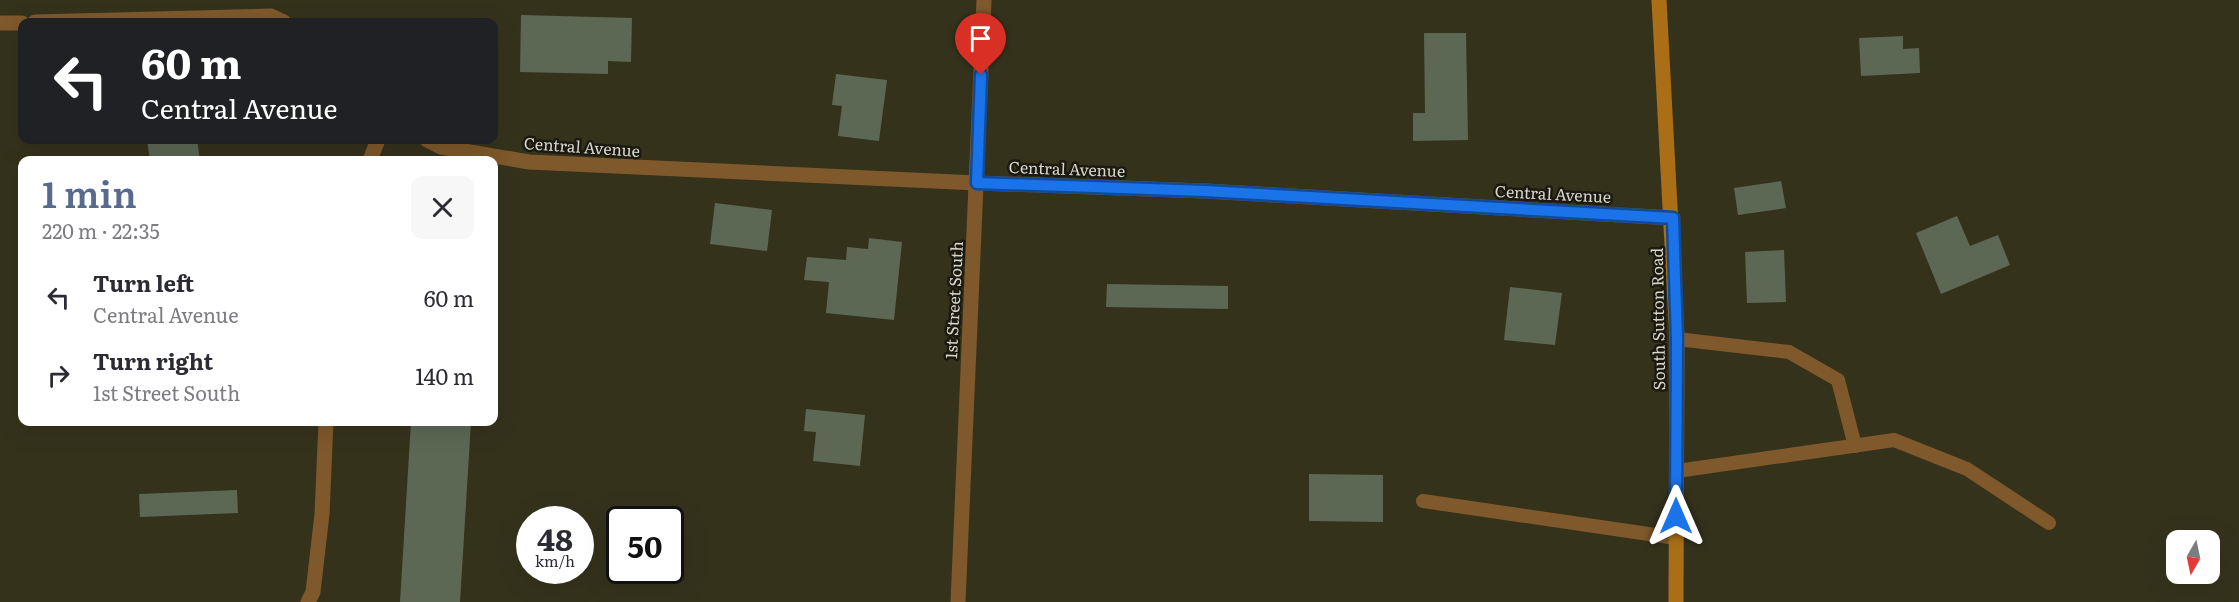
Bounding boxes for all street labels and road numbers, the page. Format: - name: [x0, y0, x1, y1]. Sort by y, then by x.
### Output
- street label: Central Avenue: [523, 130, 641, 162]
- street label: Central Avenue: [1008, 154, 1126, 182]
- street label: Central Avenue: [1494, 178, 1612, 208]
- street label: 1st Street South: [938, 240, 968, 359]
- street label: South Sutton Road: [1644, 247, 1670, 390]

